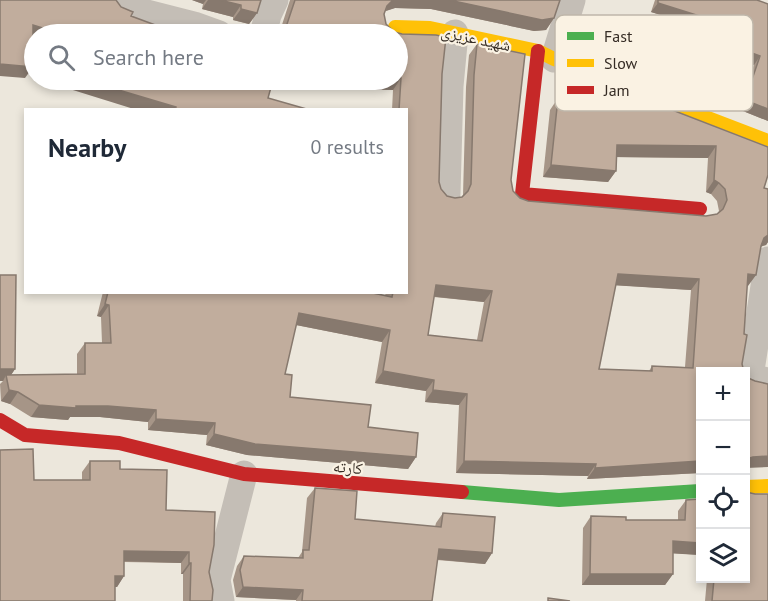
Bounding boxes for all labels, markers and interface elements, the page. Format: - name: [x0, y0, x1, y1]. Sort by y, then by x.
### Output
- legend: [555, 15, 753, 111]
- street label: شهید عزیزی: [439, 21, 513, 56]
- search box: [24, 24, 408, 90]
- text: Fast: [604, 26, 633, 46]
- icon: search: [45, 41, 78, 74]
- text: Search here: [93, 43, 204, 71]
- text: Slow: [604, 53, 638, 73]
- text: Jam: [603, 80, 630, 100]
- text: Nearby: [48, 131, 126, 164]
- text: 0 results: [311, 134, 384, 160]
- map controls: [696, 367, 750, 583]
- button: +: [696, 367, 750, 421]
- button: −: [696, 421, 750, 475]
- street label: کارته: [332, 456, 364, 478]
- button: locate: [696, 475, 750, 529]
- button: layers: [696, 529, 750, 583]

